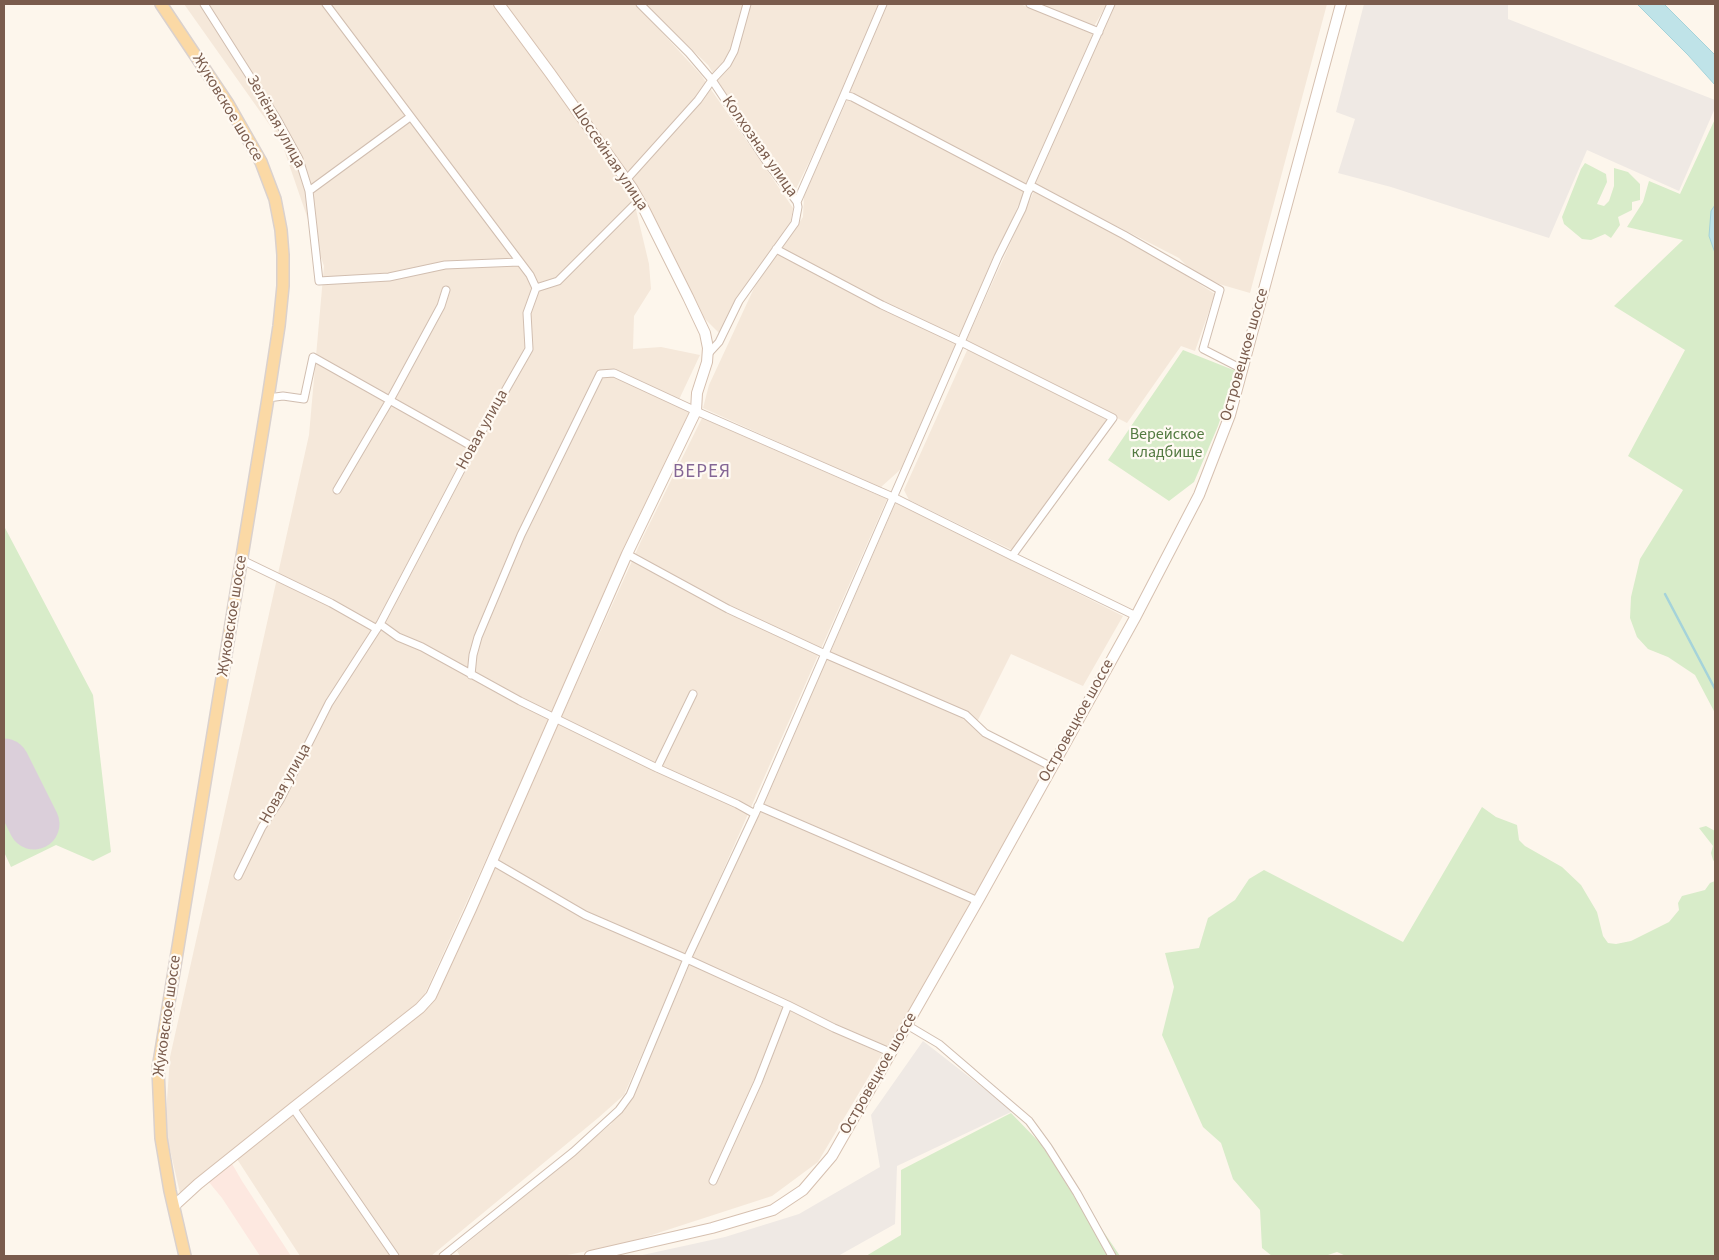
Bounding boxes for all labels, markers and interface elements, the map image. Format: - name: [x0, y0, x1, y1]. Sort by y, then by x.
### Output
- street label: Жуковское шоссе: [187, 51, 267, 165]
- street label: Зелёная улица: [241, 72, 309, 172]
- street label: Колхозная улица: [717, 93, 801, 201]
- street label: Шоссейная улица: [566, 101, 652, 215]
- street label: Островецкое шоссе: [1217, 286, 1273, 424]
- street label: Новая улица: [453, 387, 513, 473]
- park label: Верейское кладбище: [1130, 425, 1204, 463]
- district label: ВЕРЕЯ: [672, 462, 732, 484]
- street label: Жуковское шоссе: [214, 554, 252, 678]
- street label: Островецкое шоссе: [1035, 656, 1119, 786]
- street label: Новая улица: [256, 741, 316, 827]
- street label: Жуковское шоссе: [150, 954, 186, 1078]
- street label: Островецкое шоссе: [836, 1010, 922, 1138]

